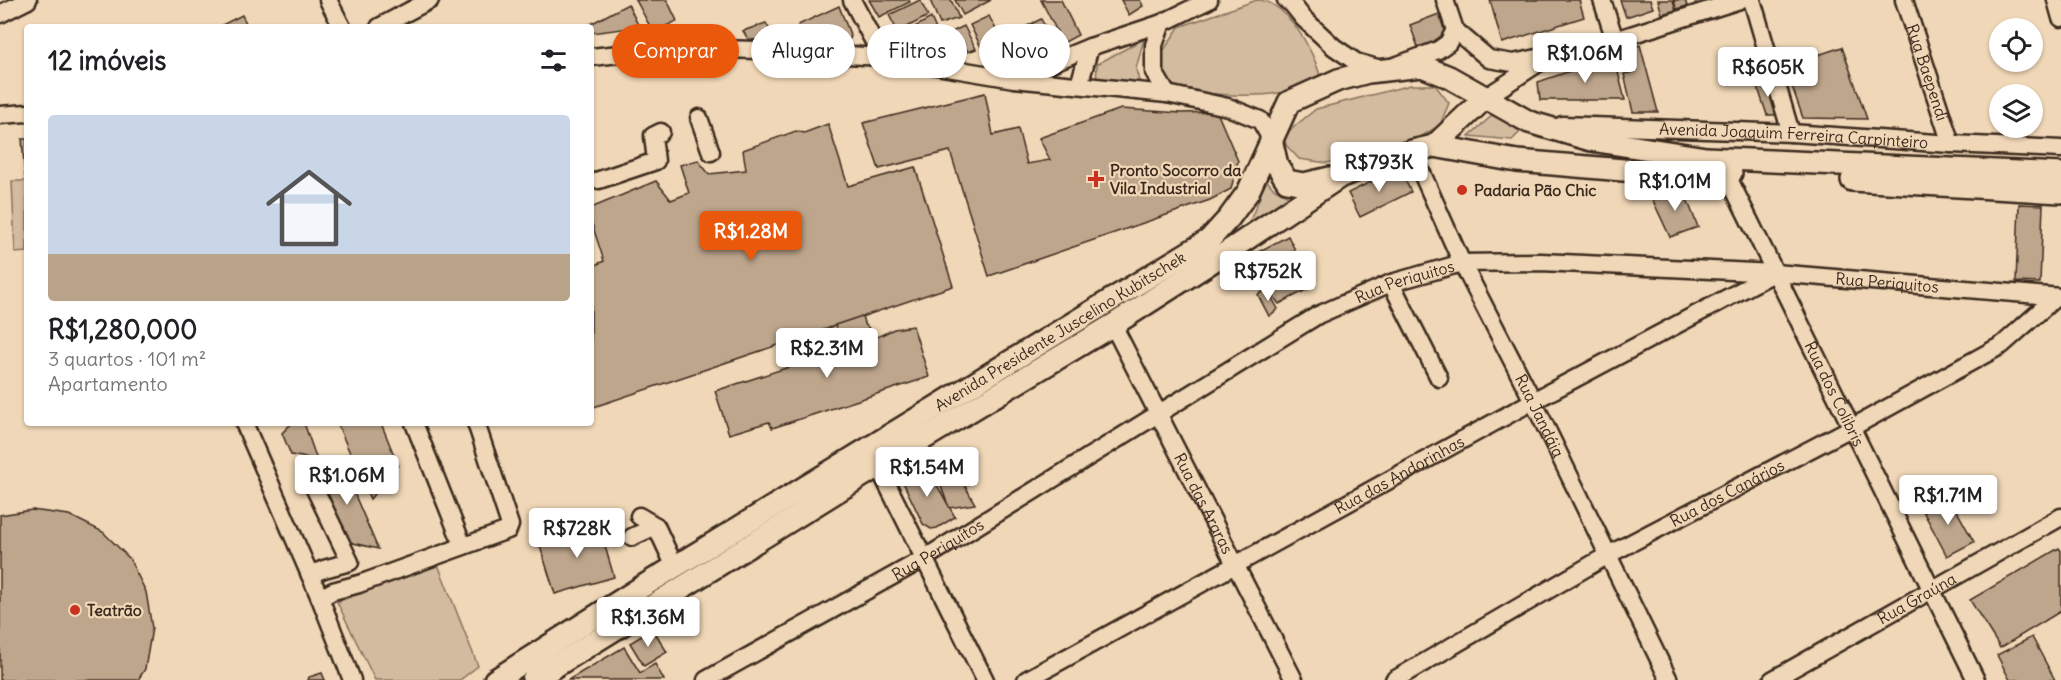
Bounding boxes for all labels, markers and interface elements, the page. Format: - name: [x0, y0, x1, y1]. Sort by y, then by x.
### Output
- map controls: [1989, 18, 2043, 138]
- button: locate: [1989, 18, 2043, 72]
- street label: Rua Baependi: [1902, 21, 1953, 123]
- chip: Comprar: [612, 24, 739, 78]
- chip: Alugar: [751, 24, 855, 78]
- chip: Filtros: [867, 24, 967, 78]
- chip: Novo: [979, 24, 1070, 78]
- pin: R$1.06M: [1530, 33, 1640, 84]
- text: R$1.06M: [1547, 40, 1623, 65]
- text: 12 imóveis: [48, 44, 166, 77]
- icon: filters: [537, 44, 570, 77]
- pin: R$605K: [1719, 47, 1817, 98]
- text: R$605K: [1732, 54, 1804, 79]
- button: layers: [1989, 84, 2043, 138]
- street label: Avenida Joaquim Ferreira Carpinteiro: [1659, 118, 1929, 152]
- pin: R$793K: [1330, 142, 1428, 193]
- text: R$793K: [1345, 149, 1413, 174]
- icon: home: [255, 154, 363, 262]
- place label: Pronto Socorro da Vila Industrial: [1110, 160, 1241, 198]
- pin: R$1.01M: [1620, 161, 1730, 212]
- text: R$1.01M: [1639, 168, 1711, 193]
- marker: Pronto Socorro da Vila Industrial: [1087, 170, 1105, 188]
- place label: Padaria Pão Chic: [1474, 180, 1596, 200]
- marker: Padaria Pão Chic: [1455, 183, 1469, 197]
- pin: R$1.28M: [696, 211, 806, 262]
- text: R$1.28M: [714, 218, 788, 243]
- street label: Avenida Presidente Juscelino Kubitschek: [931, 247, 1189, 416]
- pin: R$752K: [1219, 251, 1317, 302]
- street label: Rua Periquitos: [1352, 256, 1457, 308]
- text: R$752K: [1234, 258, 1302, 283]
- street label: Rua Periquitos: [1835, 268, 1940, 297]
- text: R$1,280,000: [48, 313, 197, 346]
- pin: R$2.31M: [772, 328, 882, 379]
- text: R$2.31M: [790, 335, 864, 360]
- street label: Rua dos Colibris: [1800, 338, 1869, 449]
- text: 3 quartos · 101 m²: [48, 346, 206, 371]
- text: Apartamento: [48, 371, 168, 396]
- street label: Rua Jandáia: [1511, 371, 1569, 460]
- street label: Rua das Andorinhas: [1331, 431, 1468, 518]
- pin: R$1.54M: [872, 447, 982, 498]
- street label: Rua das Araras: [1170, 449, 1238, 557]
- text: R$1.54M: [890, 454, 964, 479]
- pin: R$1.06M: [292, 455, 402, 506]
- street label: Rua dos Canários: [1666, 455, 1787, 531]
- text: R$1.06M: [309, 462, 385, 487]
- pin: R$1.71M: [1893, 475, 2003, 526]
- text: R$1.71M: [1913, 482, 1983, 507]
- pin: R$728K: [528, 508, 626, 559]
- street label: Rua Periquitos: [888, 514, 987, 584]
- text: R$728K: [543, 515, 611, 540]
- street label: Rua Graúna: [1874, 568, 1959, 629]
- pin: R$1.36M: [593, 597, 703, 648]
- place label: Teatrão: [87, 600, 142, 620]
- marker: Teatrão: [68, 603, 82, 617]
- text: R$1.36M: [611, 604, 685, 629]

